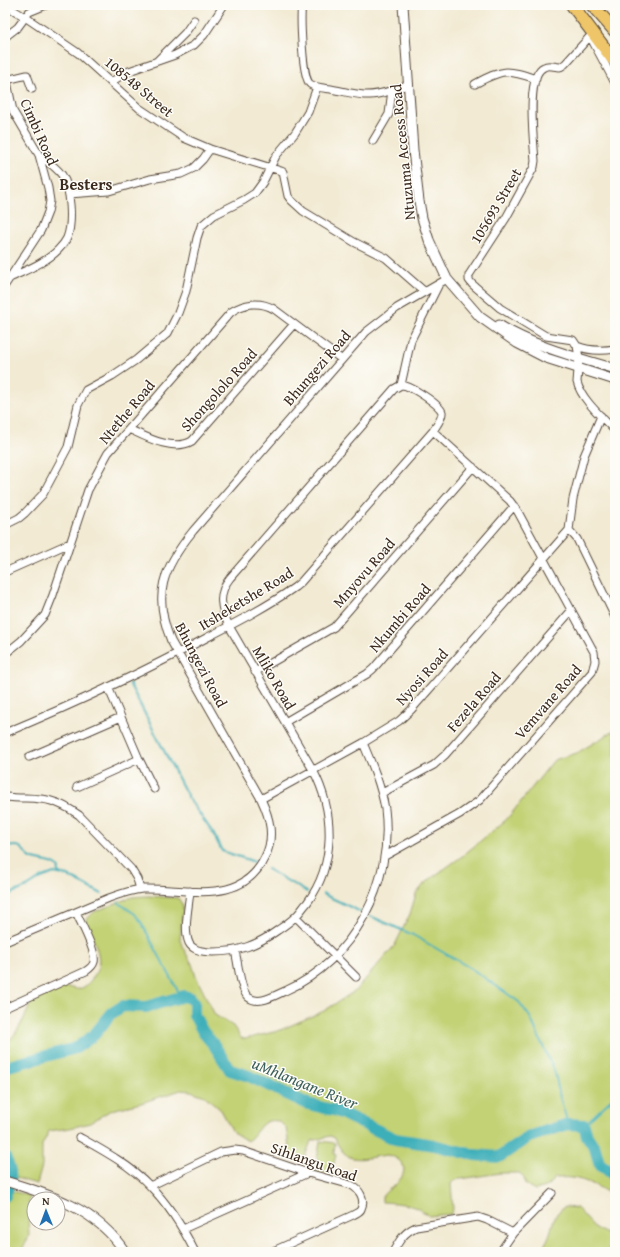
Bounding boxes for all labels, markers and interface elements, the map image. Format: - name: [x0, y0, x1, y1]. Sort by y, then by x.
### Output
- street label: 108548 Street: [100, 51, 179, 122]
- street label: Ntuzuma Access Road: [385, 83, 420, 221]
- street label: Cimbi Road: [15, 95, 64, 169]
- street label: 105693 Street: [465, 163, 527, 247]
- district label: Besters: [60, 172, 113, 196]
- street label: Bhungezi Road: [278, 326, 355, 410]
- street label: Shongololo Road: [176, 343, 262, 436]
- street label: Ntethe Road: [94, 375, 160, 448]
- street label: Mnyovu Road: [328, 534, 400, 612]
- street label: Itsheketshe Road: [194, 562, 297, 635]
- street label: Nkumbi Road: [364, 579, 435, 656]
- street label: Bhungezi Road: [170, 619, 233, 711]
- street label: Mliko Road: [248, 642, 301, 713]
- street label: Nyosi Road: [391, 644, 453, 710]
- street label: Vemvane Road: [509, 660, 586, 744]
- street label: Fezela Road: [442, 667, 506, 736]
- water label: uMhlangane River: [248, 1051, 363, 1116]
- street label: Sihlangu Road: [268, 1137, 360, 1186]
- north arrow: [26, 1191, 66, 1231]
- text: N: [42, 1193, 50, 1209]

